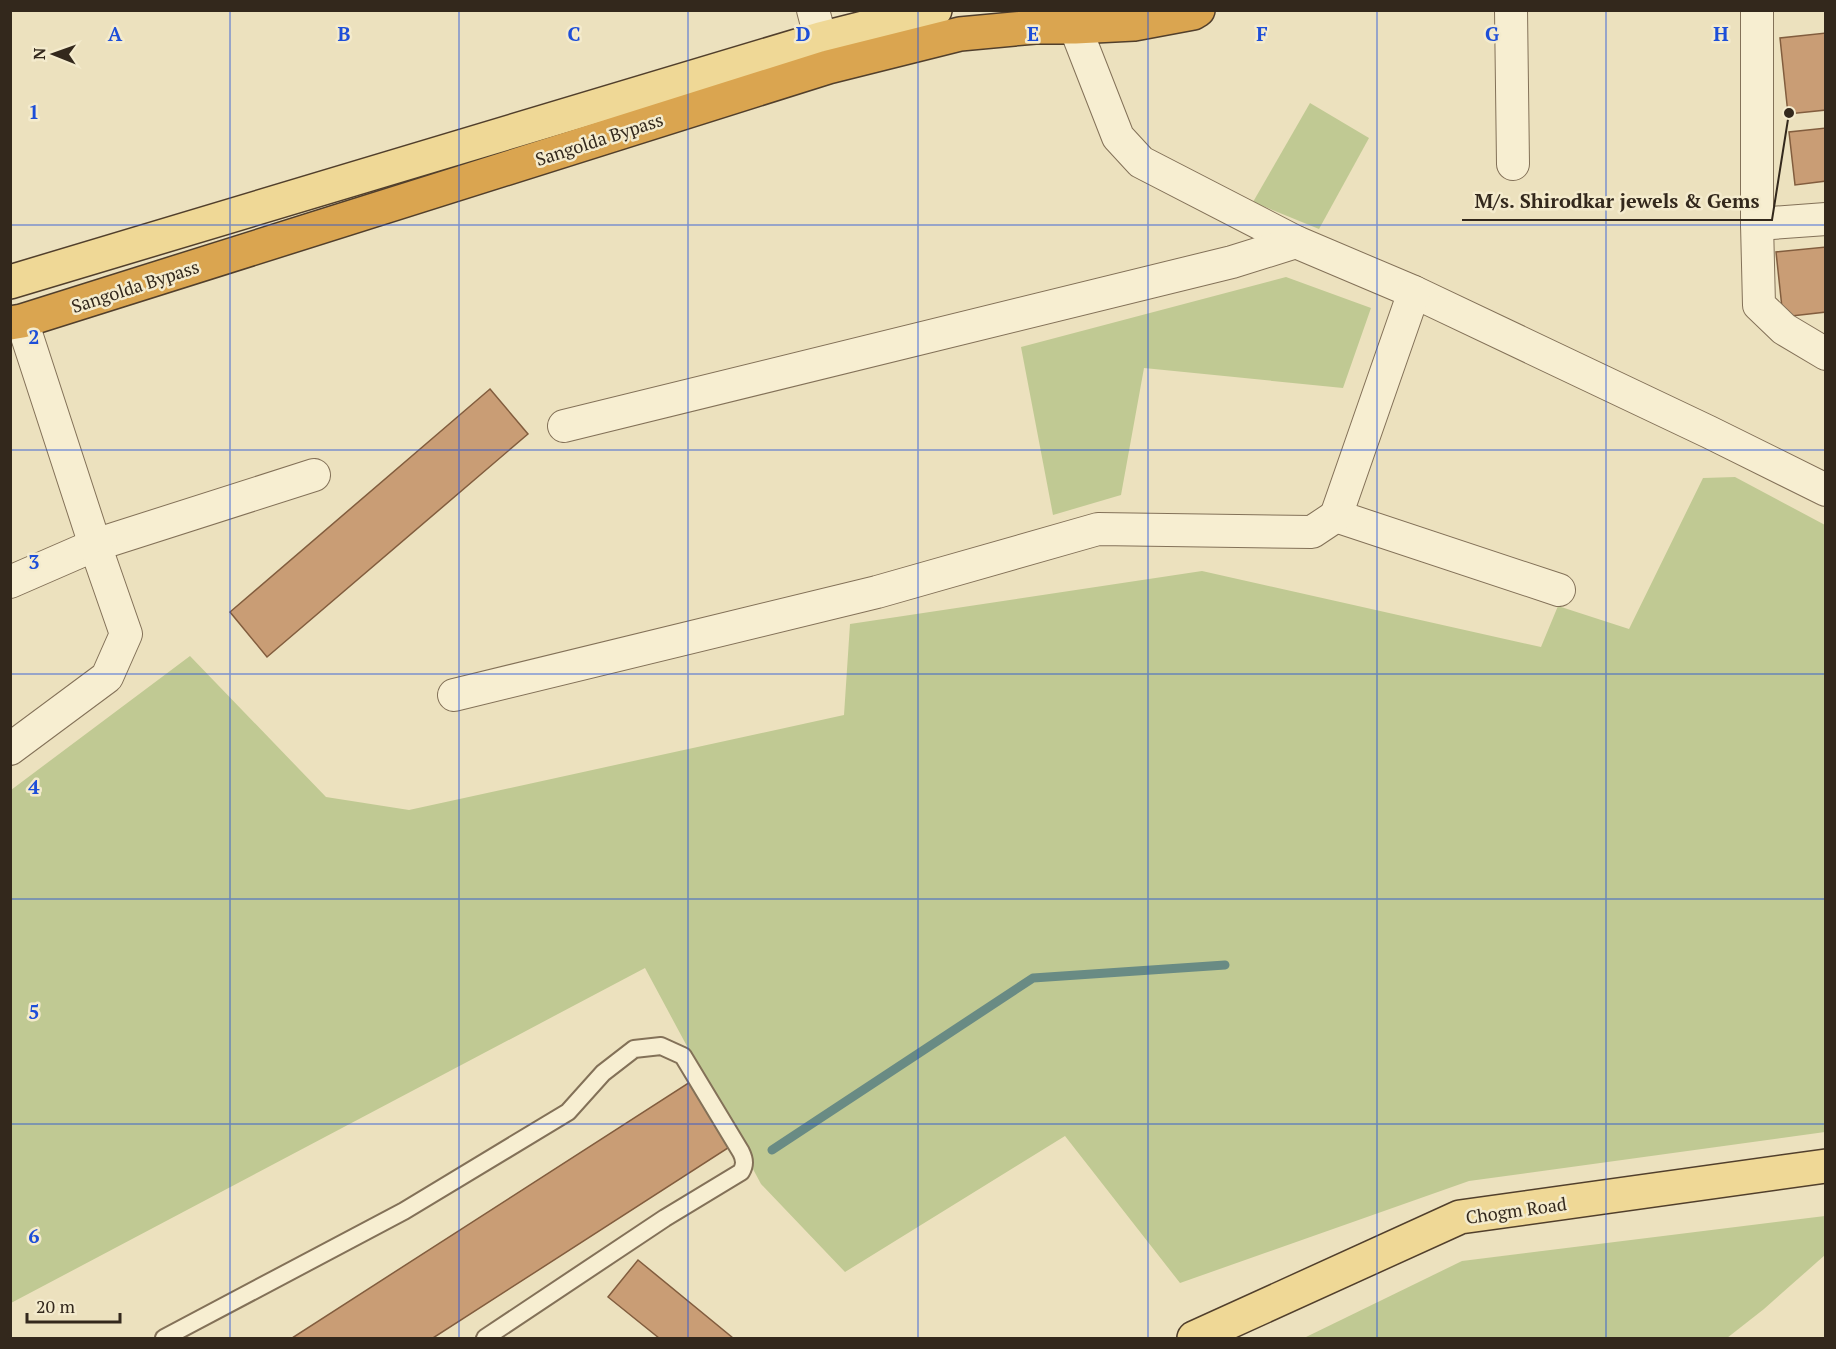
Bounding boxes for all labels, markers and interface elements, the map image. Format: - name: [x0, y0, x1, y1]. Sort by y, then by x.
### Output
- text: A: [108, 20, 123, 47]
- text: B: [338, 20, 351, 47]
- text: C: [567, 20, 581, 47]
- text: D: [796, 20, 810, 47]
- text: E: [1027, 20, 1039, 47]
- text: F: [1256, 20, 1268, 47]
- text: G: [1485, 20, 1499, 47]
- text: H: [1713, 20, 1729, 47]
- north arrow: [24, 24, 84, 84]
- text: N: [28, 47, 50, 60]
- text: 1: [28, 98, 40, 125]
- street label: Sangolda Bypass: [532, 107, 666, 171]
- callout: M/s. Shirodkar jewels & Gems: [1462, 182, 1772, 220]
- text: M/s. Shirodkar jewels & Gems: [1475, 187, 1759, 214]
- street label: Sangolda Bypass: [68, 254, 202, 318]
- text: 2: [28, 323, 40, 350]
- text: 3: [28, 548, 40, 575]
- text: 4: [28, 773, 40, 800]
- text: 5: [28, 998, 40, 1025]
- street label: Chogm Road: [1464, 1191, 1568, 1229]
- text: 6: [28, 1222, 40, 1249]
- scale bar: [27, 1286, 120, 1324]
- text: 20 m: [36, 1294, 76, 1318]

